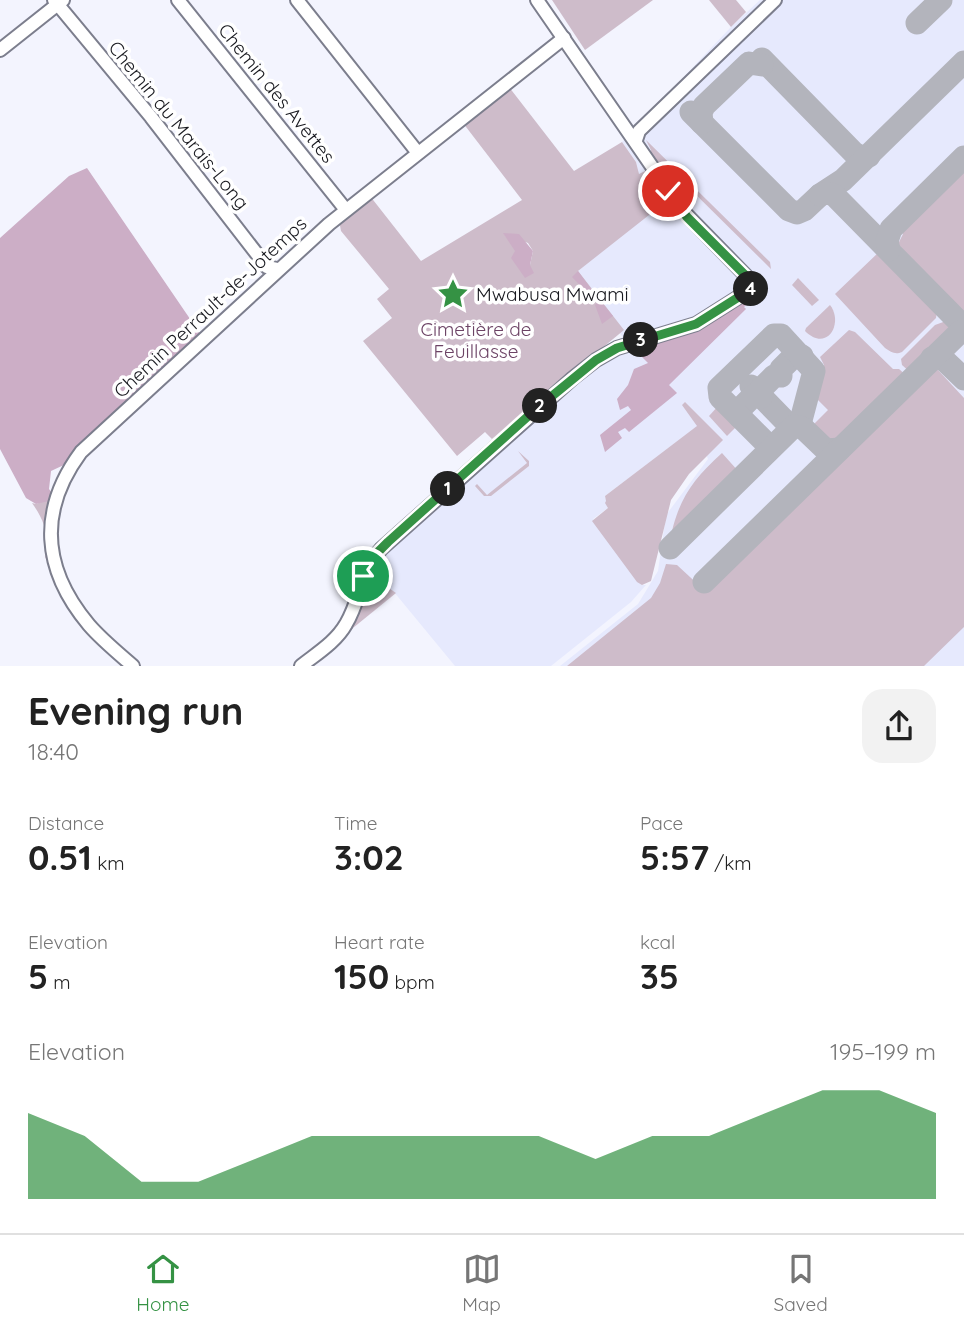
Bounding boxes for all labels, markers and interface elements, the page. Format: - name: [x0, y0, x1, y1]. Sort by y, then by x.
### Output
- street label: Chemin des Avettes: [213, 18, 341, 168]
- street label: Chemin du Marais-Long: [104, 36, 254, 214]
- pin: [638, 161, 698, 221]
- icon: check: [649, 172, 687, 210]
- street label: Chemin Perrault-de-Jotemps: [109, 211, 311, 403]
- pin: 4: [734, 272, 768, 306]
- text: 4: [745, 276, 756, 300]
- place icon: Mwabusa Mwami: [436, 277, 470, 311]
- place label: Mwabusa Mwami: [476, 282, 629, 306]
- park label: Cimetière de Feuillasse: [421, 317, 531, 363]
- pin: 3: [624, 322, 658, 358]
- text: 3: [635, 327, 646, 351]
- pin: 2: [522, 388, 558, 424]
- text: 2: [534, 393, 545, 417]
- pin: 1: [430, 472, 466, 506]
- text: 1: [444, 476, 451, 500]
- pin: [333, 546, 393, 606]
- icon: arrive: [344, 557, 382, 595]
- text: Evening run: [28, 687, 243, 735]
- button: share: [862, 689, 936, 763]
- text: 18:40: [28, 737, 79, 766]
- text: Distance: [28, 811, 104, 835]
- text: Time: [334, 811, 378, 835]
- text: Pace: [640, 811, 683, 835]
- text: 0.51: [28, 835, 92, 879]
- text: 3:02: [334, 835, 404, 879]
- text: 5:57: [640, 835, 709, 879]
- text: km: [92, 851, 125, 875]
- text: /km: [709, 851, 752, 875]
- text: Elevation: [28, 930, 108, 954]
- text: Heart rate: [334, 930, 425, 954]
- text: kcal: [640, 930, 675, 954]
- text: 5: [28, 954, 48, 998]
- text: 150: [334, 954, 389, 998]
- text: 35: [640, 954, 679, 998]
- text: m: [48, 970, 71, 994]
- text: bpm: [389, 970, 435, 994]
- text: Elevation: [28, 1037, 125, 1066]
- text: 195–199 m: [830, 1037, 936, 1066]
- tab: Home: [136, 1250, 190, 1316]
- tab: Map: [462, 1250, 501, 1316]
- tab: Saved: [774, 1250, 828, 1316]

